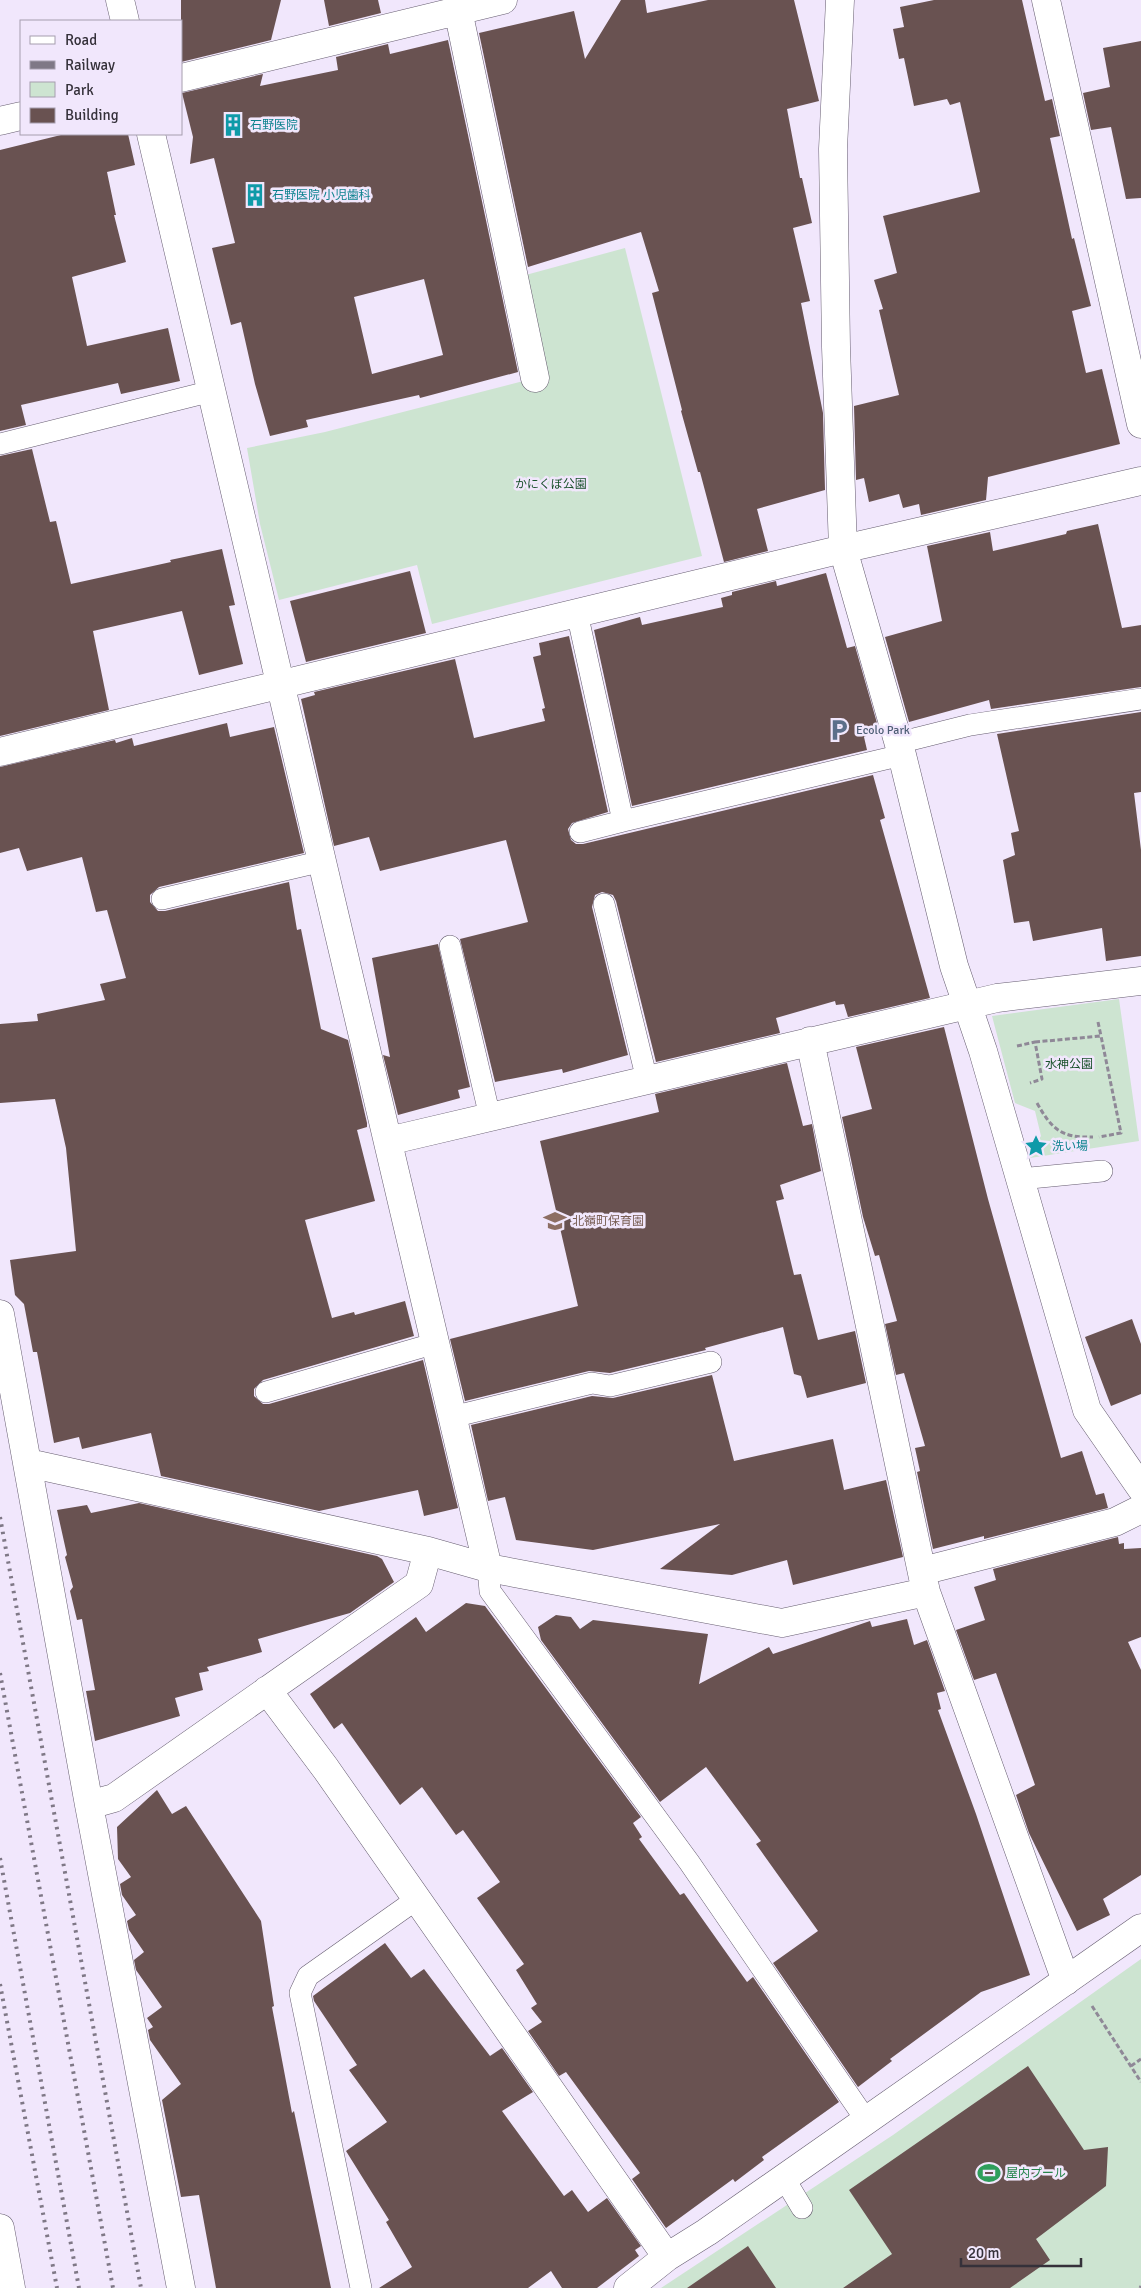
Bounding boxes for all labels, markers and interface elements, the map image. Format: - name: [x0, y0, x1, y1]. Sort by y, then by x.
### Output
- legend: [20, 20, 182, 135]
- text: Road: [65, 31, 97, 49]
- text: Railway: [65, 56, 115, 74]
- text: Park: [65, 81, 94, 99]
- text: Building: [65, 106, 119, 124]
- building icon: 石野医院: [220, 112, 246, 138]
- place label: 石野医院: [250, 118, 298, 133]
- building icon: 石野医院 小児歯科: [242, 182, 268, 208]
- place label: 石野医院 小児歯科: [272, 188, 371, 203]
- park label: かにくぼ公園: [515, 477, 587, 492]
- parking icon: Ecolo Park: [826, 717, 852, 743]
- place label: Ecolo Park: [856, 723, 910, 738]
- park label: 水神公園: [1045, 1057, 1093, 1072]
- place icon: 洗い場: [1023, 1133, 1049, 1159]
- place label: 洗い場: [1052, 1139, 1088, 1154]
- school or university icon: 北嶺町保育園: [542, 1208, 568, 1234]
- place label: 北嶺町保育園: [572, 1214, 644, 1229]
- sports icon: 屋内プール: [976, 2160, 1002, 2186]
- place label: 屋内プール: [1006, 2166, 1066, 2181]
- scale bar: [961, 2236, 1081, 2268]
- text: 20 m: [968, 2244, 999, 2262]

